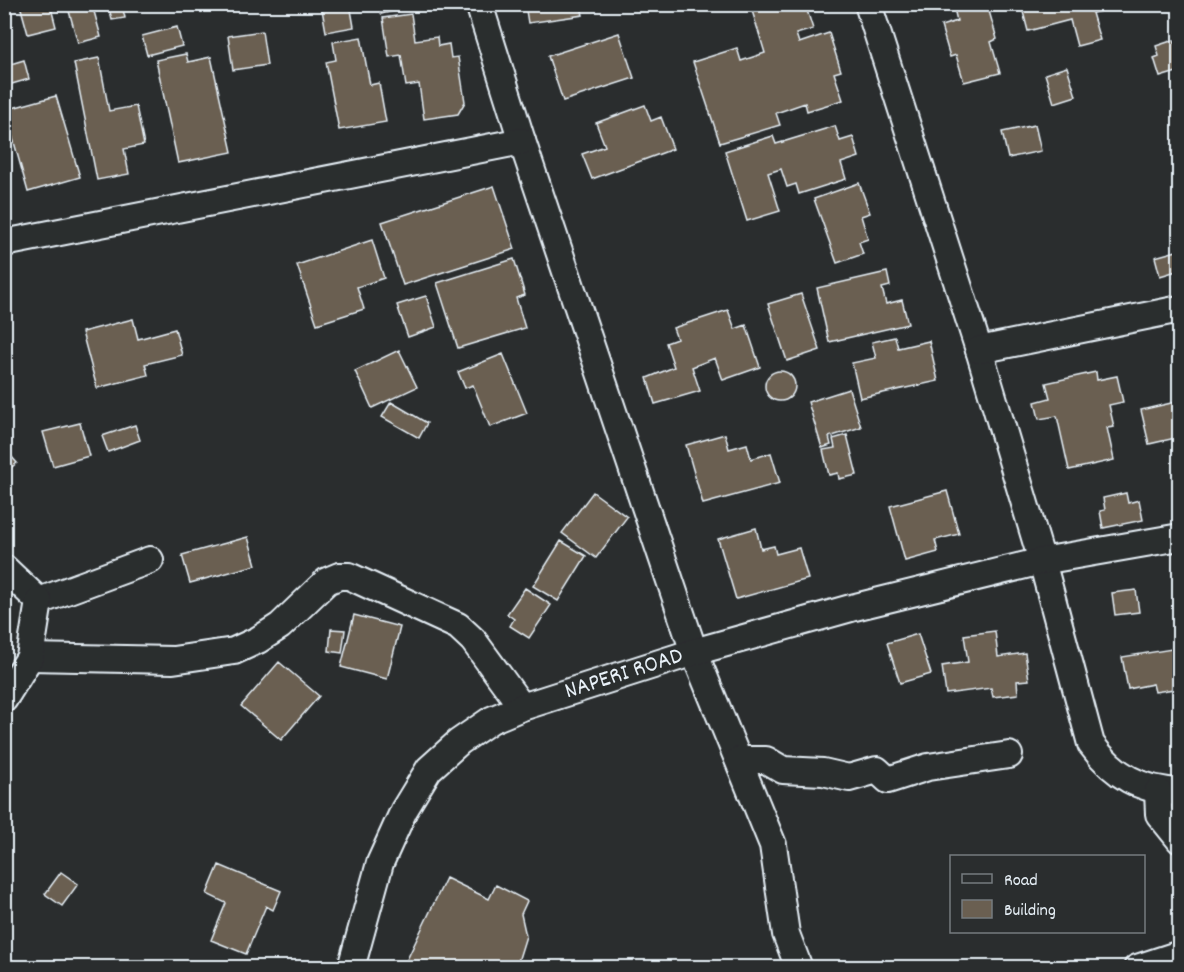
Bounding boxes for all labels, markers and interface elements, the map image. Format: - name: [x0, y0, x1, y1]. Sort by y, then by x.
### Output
- street label: NAPERI ROAD: [560, 640, 687, 709]
- legend: [950, 855, 1145, 933]
- text: Road: [1004, 869, 1038, 894]
- text: Building: [1004, 899, 1056, 924]

